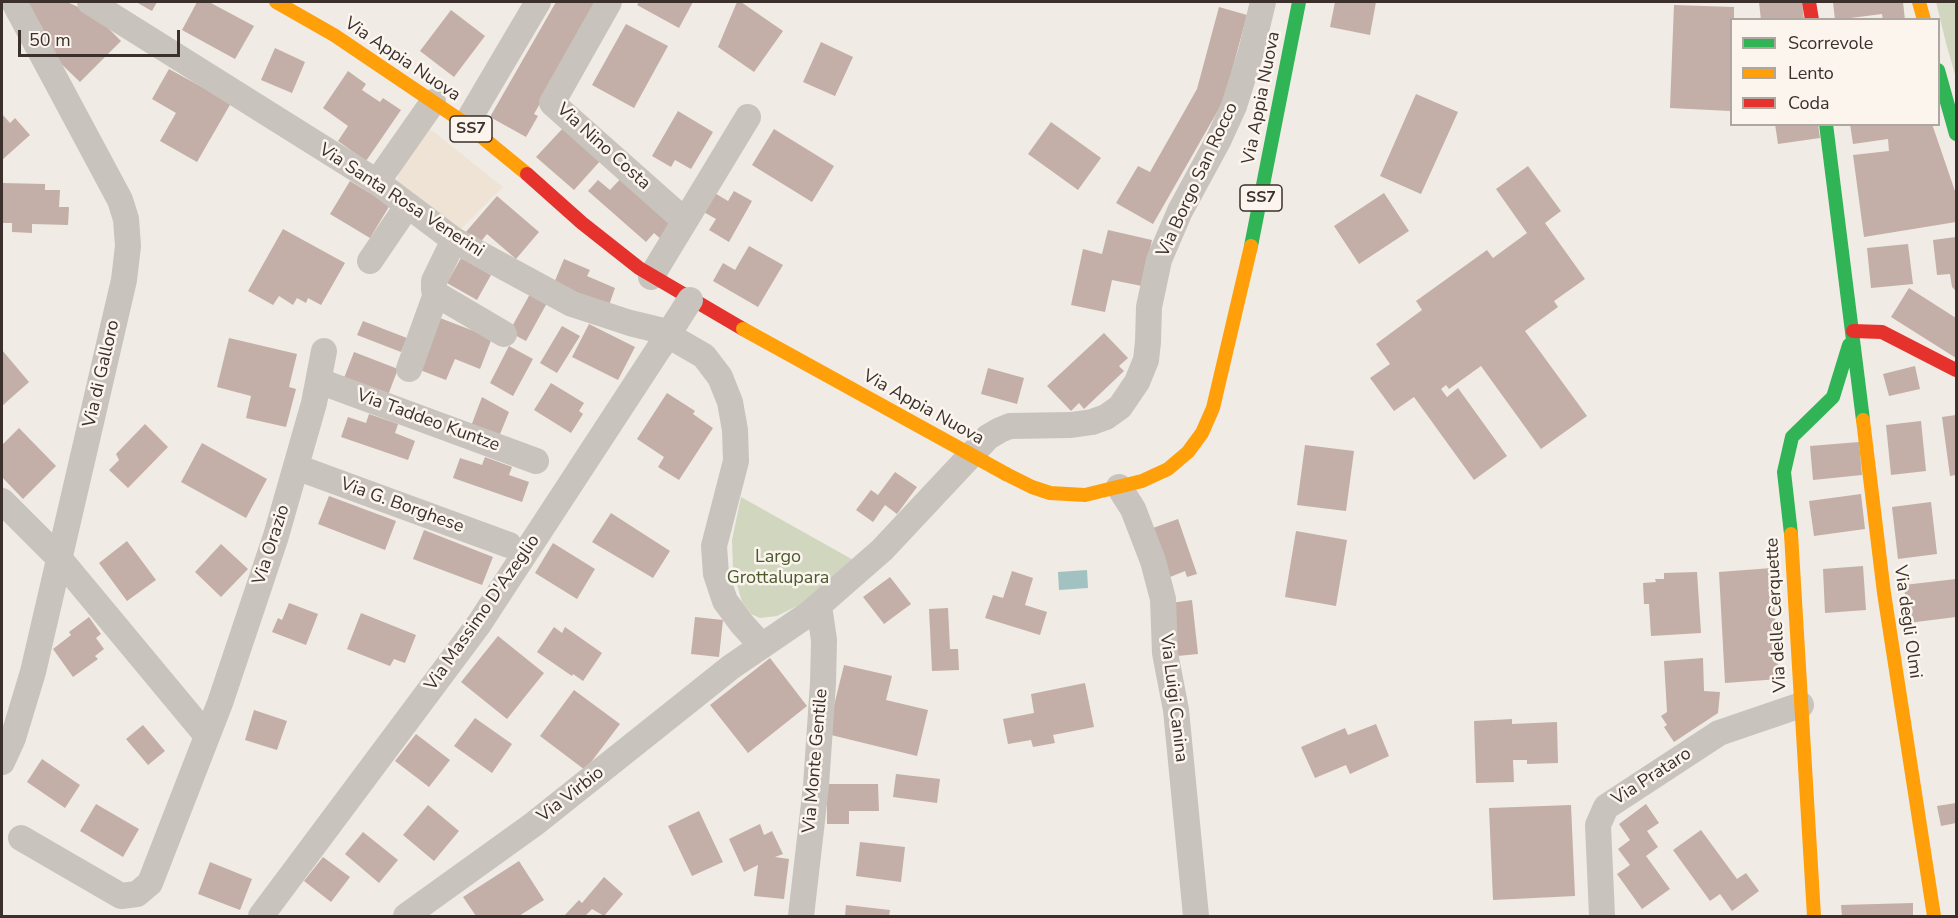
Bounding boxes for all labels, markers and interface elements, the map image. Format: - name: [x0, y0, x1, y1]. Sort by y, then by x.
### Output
- street label: Via Appia Nuova: [340, 13, 464, 107]
- scale bar: [21, 18, 183, 56]
- legend: [1730, 18, 1940, 126]
- text: 50 m: [29, 28, 71, 52]
- street label: Via Appia Nuova: [1239, 30, 1285, 166]
- text: Scorrevole: [1788, 31, 1873, 55]
- text: Lento: [1788, 61, 1834, 85]
- text: Coda: [1788, 91, 1830, 115]
- street label: Via Nino Costa: [552, 99, 654, 195]
- street label: Via Borgo San Rocco: [1153, 99, 1243, 261]
- road number: SS7: [450, 116, 492, 142]
- street label: Via Santa Rosa Venerini: [314, 140, 488, 262]
- road number: SS7: [1240, 185, 1282, 211]
- street label: Via di Galloro: [79, 318, 125, 430]
- street label: Via Appia Nuova: [859, 366, 987, 450]
- street label: Via Taddeo Kuntze: [354, 385, 502, 457]
- street label: Via G. Borghese: [337, 474, 467, 538]
- street label: Via Orazio: [249, 502, 295, 588]
- street label: Via Massimo D'Azeglio: [421, 531, 545, 695]
- street label: Via delle Cerquette: [1762, 537, 1792, 693]
- park label: Largo Grottalupara: [727, 547, 829, 590]
- street label: Via degli Olmi: [1888, 564, 1926, 680]
- street label: Via Luigi Canina: [1154, 632, 1192, 764]
- street label: Via Monte Gentile: [799, 688, 833, 834]
- street label: Via Prataro: [1608, 743, 1696, 811]
- street label: Via Virbio: [533, 762, 609, 828]

